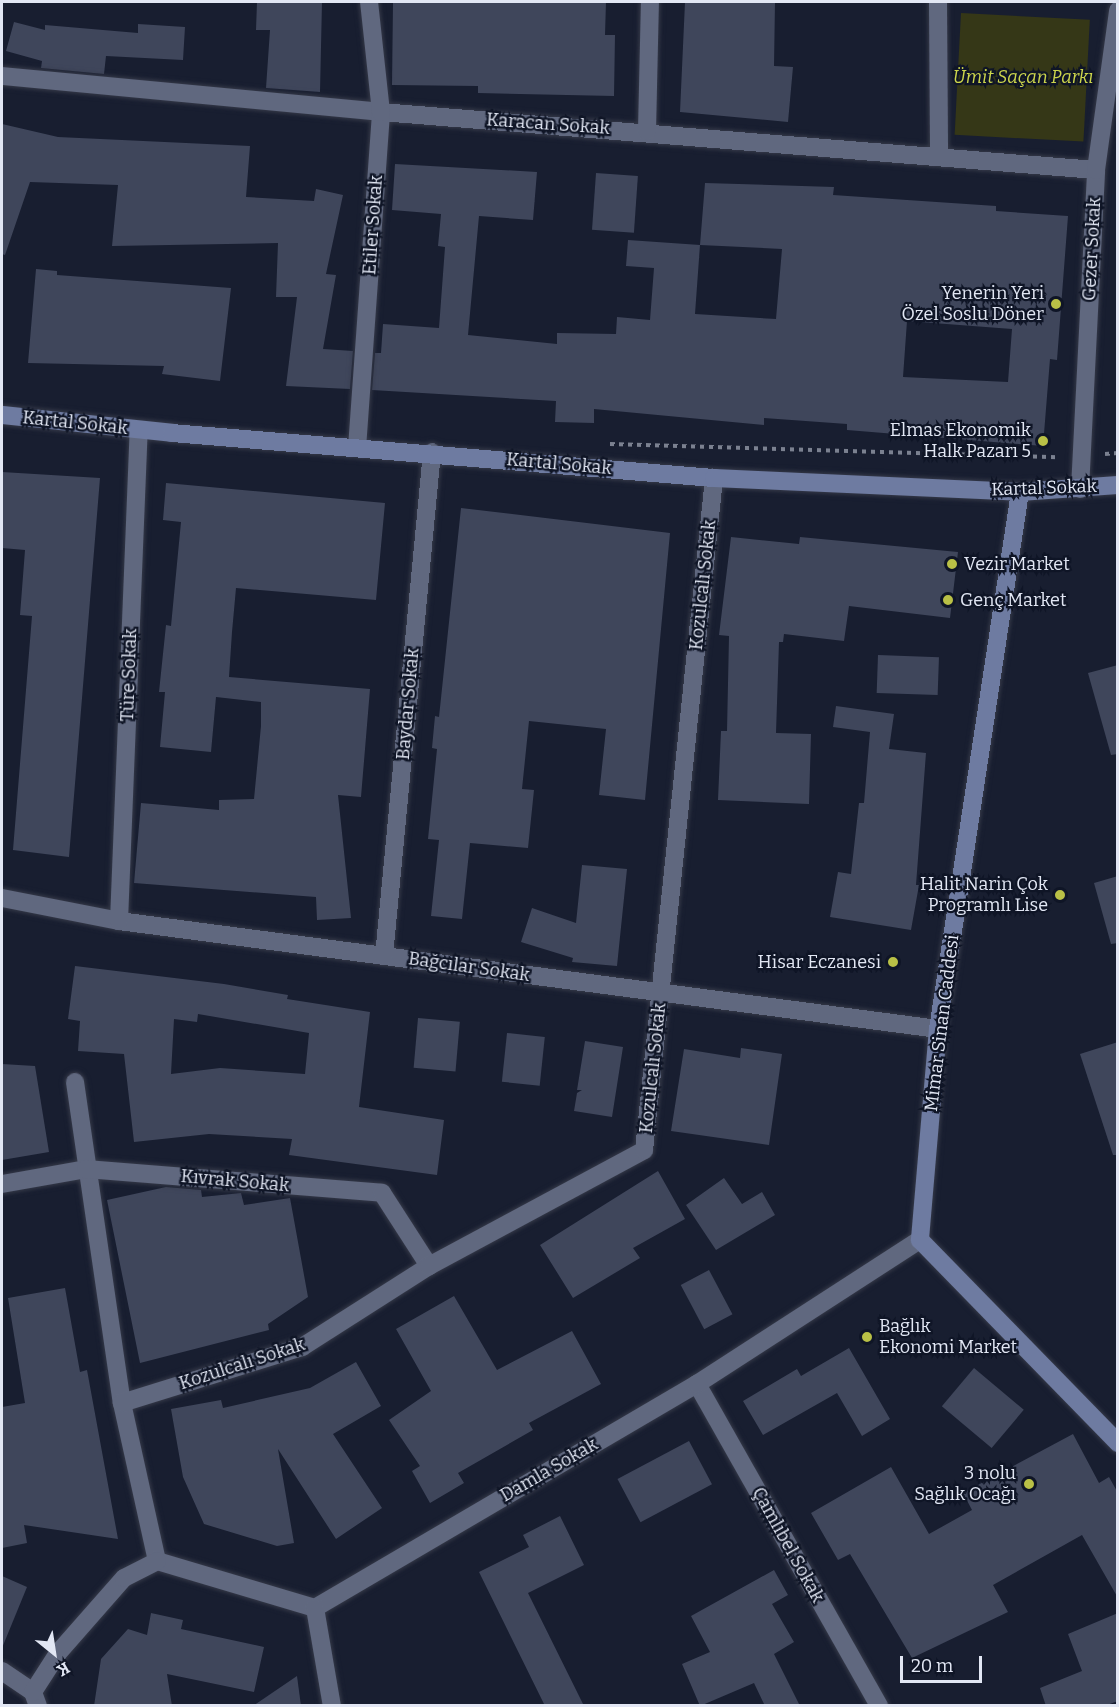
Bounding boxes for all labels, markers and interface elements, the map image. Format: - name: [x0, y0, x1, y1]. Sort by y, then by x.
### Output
- park label: Ümit Saçan Parkı: [953, 66, 1093, 88]
- street label: Karacan Sokak: [486, 109, 610, 139]
- street label: Etiler Sokak: [359, 174, 387, 276]
- street label: Gezer Sokak: [1078, 197, 1106, 301]
- place label: Yenerin Yeri Özel Soslu Döner: [901, 283, 1044, 326]
- marker: Yenerin Yeri Özel Soslu Döner: [1049, 297, 1063, 311]
- street label: Kartal Sokak: [21, 407, 129, 439]
- place label: Elmas Ekonomik Halk Pazarı 5: [890, 420, 1031, 462]
- marker: Elmas Ekonomik Halk Pazarı 5: [1036, 434, 1050, 448]
- street label: Kartal Sokak: [506, 449, 612, 479]
- street label: Kartal Sokak: [991, 475, 1097, 501]
- street label: Kozulcalı Sokak: [685, 519, 721, 651]
- place label: Vezir Market: [964, 553, 1070, 575]
- marker: Vezir Market: [945, 557, 959, 571]
- place label: Genç Market: [960, 589, 1066, 611]
- marker: Genç Market: [941, 593, 955, 607]
- street label: Türe Sokak: [117, 628, 141, 722]
- street label: Baydar Sokak: [392, 647, 424, 761]
- place label: Halit Narin Çok Programlı Lise: [920, 874, 1048, 916]
- marker: Halit Narin Çok Programlı Lise: [1053, 888, 1067, 902]
- street label: Mimar Sinan Caddesi: [920, 933, 964, 1113]
- street label: Bağcılar Sokak: [407, 948, 531, 986]
- place label: Hisar Eczanesi: [757, 951, 881, 973]
- marker: Hisar Eczanesi: [886, 955, 900, 969]
- street label: Kozulcalı Sokak: [635, 1002, 671, 1134]
- street label: Kıvrak Sokak: [180, 1166, 290, 1196]
- place label: Bağlık Ekonomi Market: [879, 1316, 1017, 1358]
- marker: Bağlık Ekonomi Market: [860, 1330, 874, 1344]
- street label: Kozulcalı Sokak: [176, 1334, 308, 1394]
- street label: Damla Sokak: [497, 1433, 601, 1507]
- place label: 3 nolu Sağlık Ocağı: [914, 1463, 1016, 1506]
- marker: 3 nolu Sağlık Ocağı: [1020, 1475, 1038, 1493]
- street label: Çamlıbel Sokak: [747, 1484, 829, 1606]
- north arrow: [24, 1623, 84, 1683]
- scale bar: [903, 1644, 986, 1682]
- text: 20 m: [911, 1655, 953, 1677]
- text: K: [54, 1658, 73, 1680]

